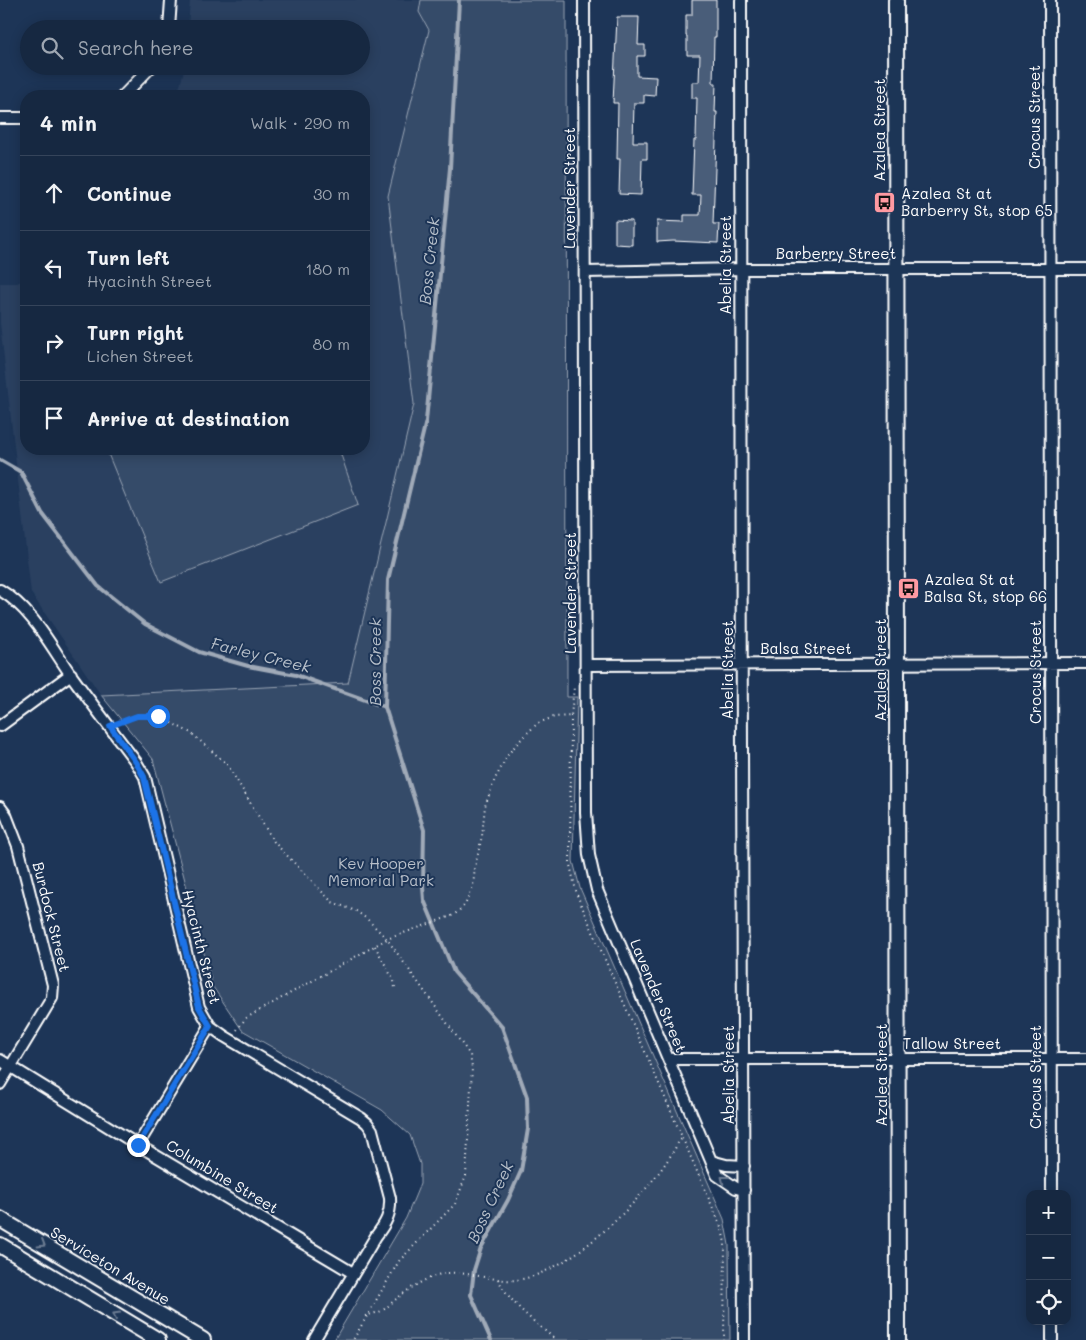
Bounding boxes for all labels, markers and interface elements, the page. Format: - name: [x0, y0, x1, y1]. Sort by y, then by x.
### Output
- search box: [20, 20, 370, 75]
- icon: search: [38, 34, 66, 62]
- text: Search here: [78, 35, 194, 60]
- street label: Crocus Street: [1024, 65, 1044, 169]
- street label: Azalea Street: [869, 78, 889, 182]
- text: 4 min: [40, 109, 97, 136]
- text: Walk · 290 m: [250, 112, 350, 133]
- street label: Lavender Street: [559, 127, 579, 249]
- icon: ahead: [40, 179, 68, 207]
- text: Continue: [87, 181, 172, 206]
- text: 30 m: [313, 183, 350, 204]
- place label: Azalea St at Barberry St, stop 65: [901, 183, 1053, 220]
- bus stop icon: Azalea St at Barberry St, stop 65: [873, 191, 897, 215]
- street label: Abelia Street: [715, 215, 735, 315]
- water label: Boss Creek: [413, 216, 444, 306]
- street label: Barberry Street: [776, 243, 896, 263]
- text: Turn left: [87, 245, 170, 270]
- icon: left: [40, 254, 68, 282]
- text: 180 m: [305, 258, 350, 279]
- text: Hyacinth Street: [87, 270, 212, 291]
- text: Turn right: [87, 320, 184, 345]
- icon: right: [40, 329, 68, 357]
- text: 80 m: [313, 333, 350, 354]
- text: Lichen Street: [87, 345, 194, 366]
- icon: arrive: [40, 404, 68, 432]
- text: Arrive at destination: [87, 406, 290, 431]
- street label: Lavender Street: [560, 532, 580, 654]
- place label: Azalea St at Balsa St, stop 66: [924, 569, 1047, 606]
- bus stop icon: Azalea St at Balsa St, stop 66: [896, 577, 920, 601]
- water label: Boss Creek: [364, 618, 385, 706]
- street label: Azalea Street: [870, 618, 890, 722]
- street label: Abelia Street: [717, 620, 737, 720]
- street label: Crocus Street: [1025, 620, 1045, 724]
- water label: Farley Creek: [209, 632, 314, 677]
- street label: Balsa Street: [760, 638, 852, 658]
- route start: [147, 705, 170, 728]
- park label: Kev Hooper Memorial Park: [328, 853, 434, 890]
- street label: Burdock Street: [29, 860, 75, 974]
- street label: Hyacinth Street: [178, 887, 226, 1006]
- street label: Lavender Street: [626, 936, 692, 1056]
- street label: Azalea Street: [871, 1023, 891, 1127]
- street label: Abelia Street: [718, 1025, 738, 1125]
- street label: Crocus Street: [1025, 1025, 1045, 1129]
- street label: Tallow Street: [903, 1033, 1001, 1053]
- route end: [127, 1134, 150, 1157]
- street label: Columbine Street: [163, 1135, 282, 1218]
- water label: Boss Creek: [461, 1157, 518, 1246]
- one-way arrow: [720, 1176, 730, 1185]
- map controls: [1026, 1190, 1071, 1325]
- button: +: [1026, 1190, 1071, 1235]
- street label: Serviceton Avenue: [47, 1221, 174, 1309]
- button: −: [1026, 1235, 1071, 1280]
- one-way arrow: [36, 1238, 45, 1248]
- button: locate: [1026, 1280, 1071, 1325]
- one-way arrow: [113, 1311, 122, 1321]

